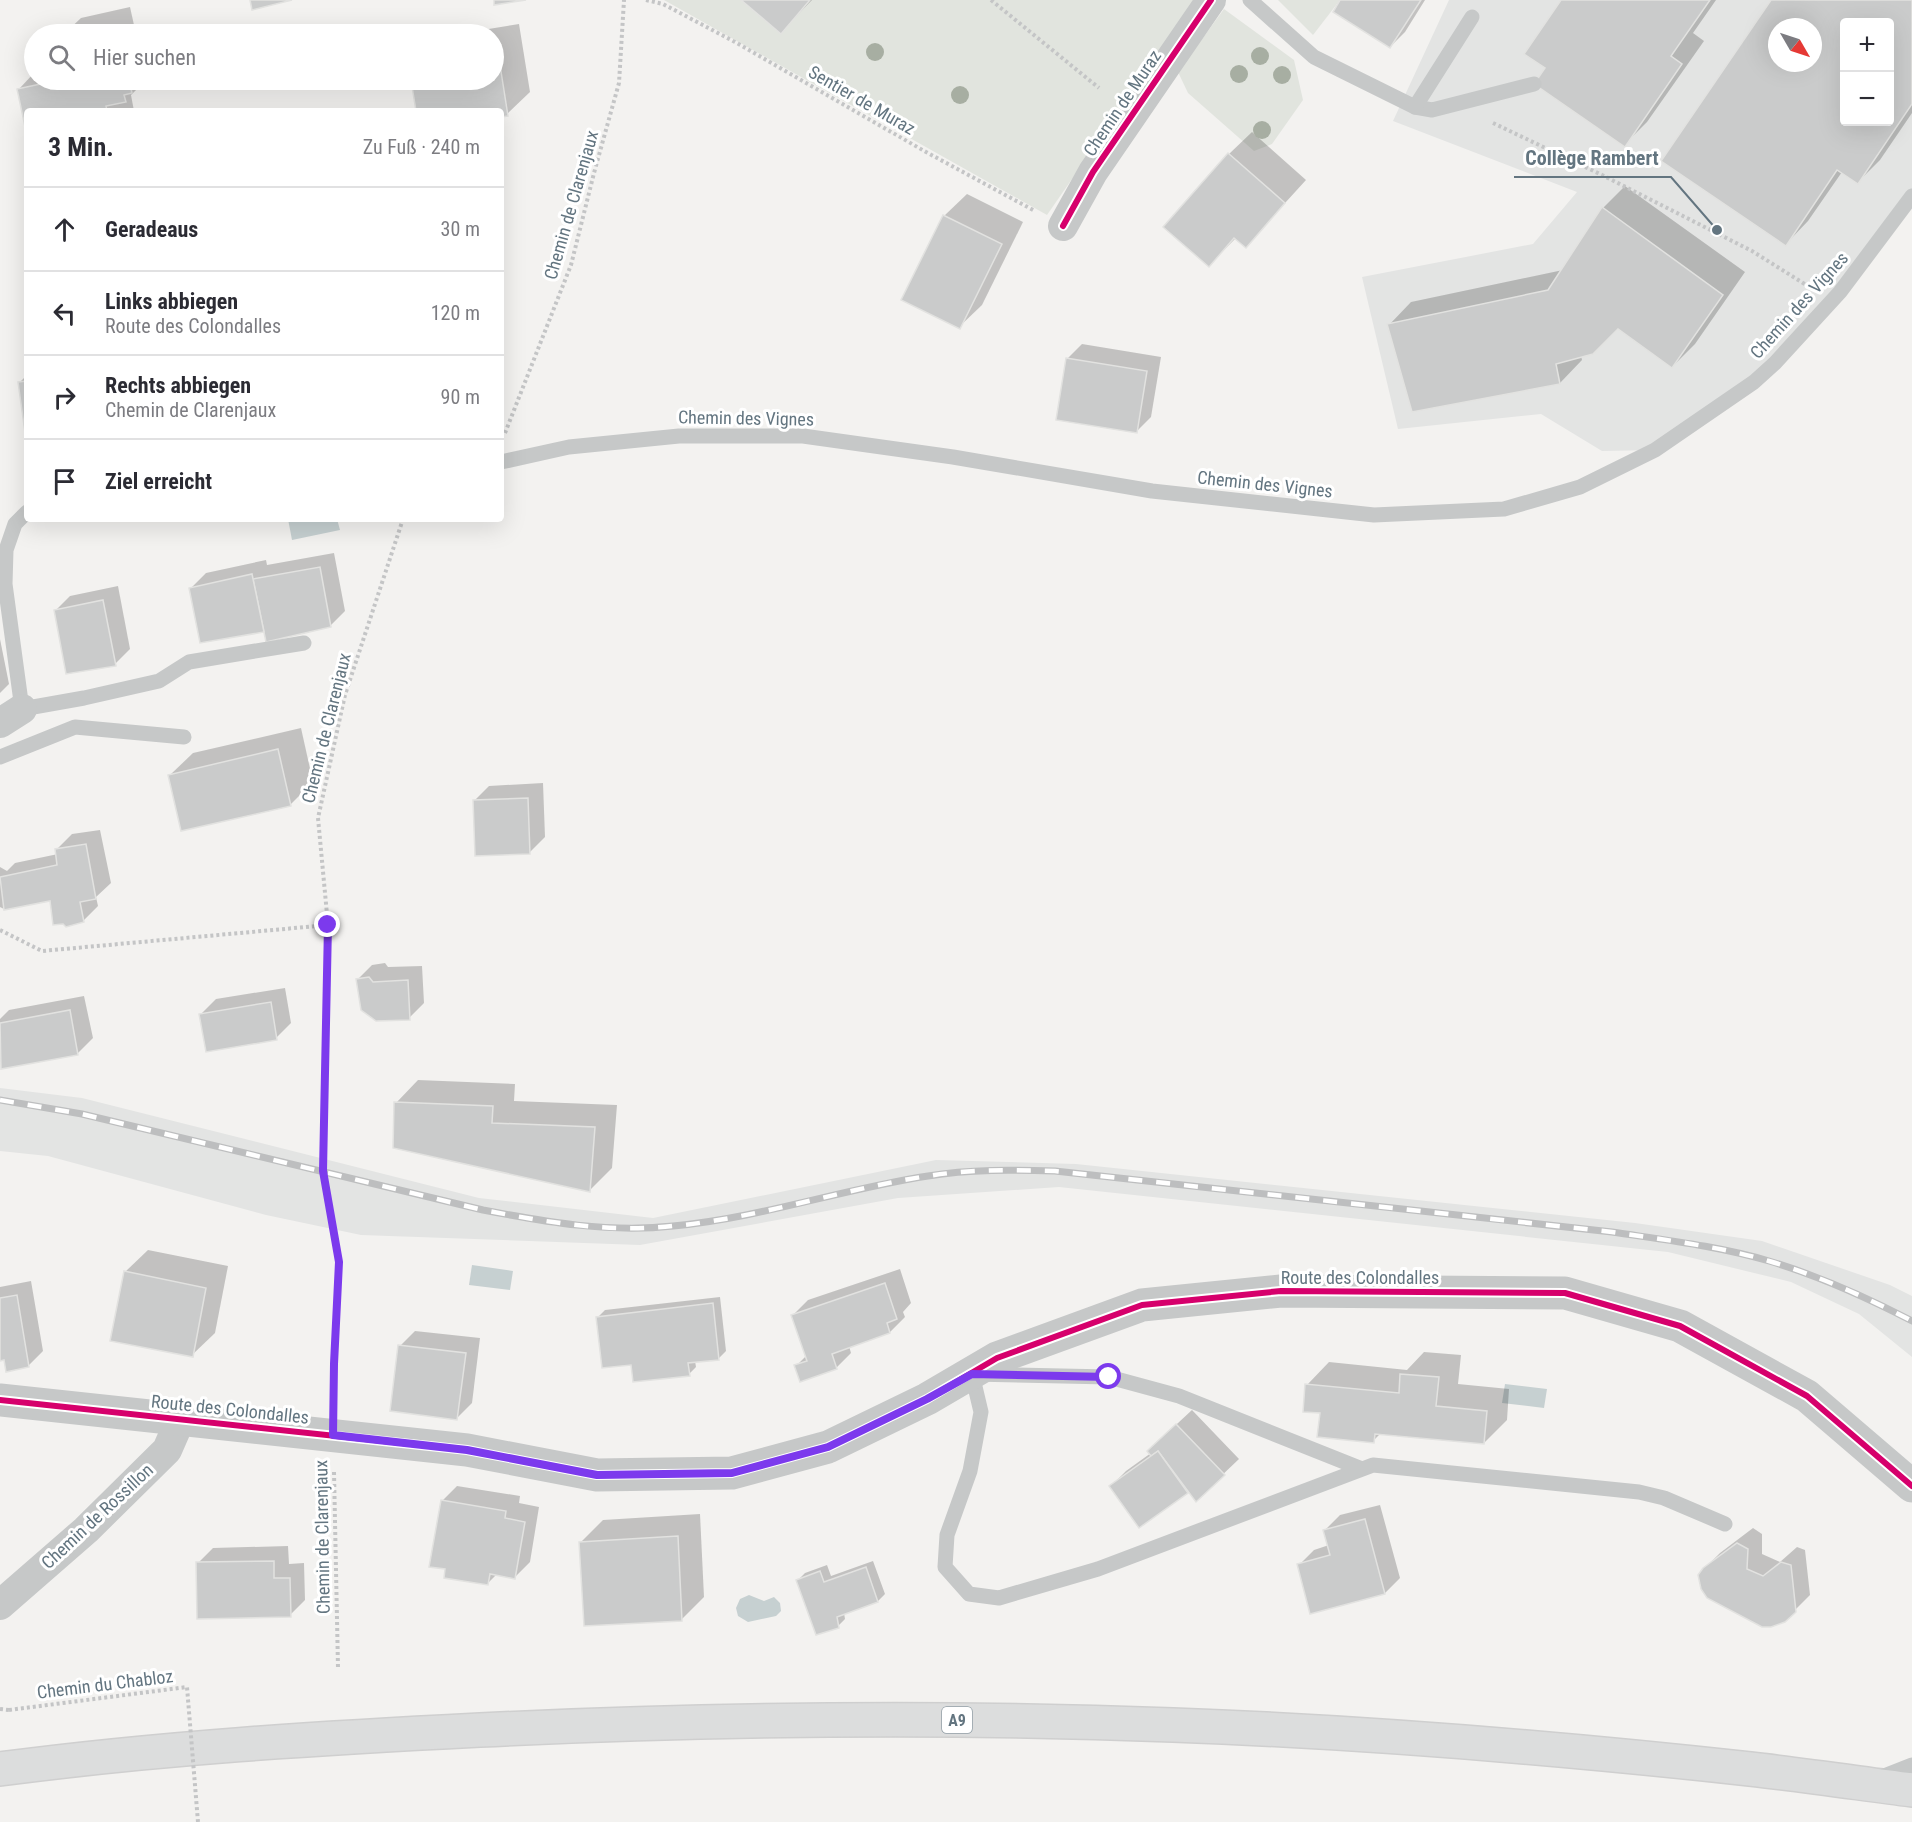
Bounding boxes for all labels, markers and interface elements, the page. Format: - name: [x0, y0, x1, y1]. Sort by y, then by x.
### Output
- north arrow: [1768, 18, 1822, 72]
- map controls: [1840, 18, 1894, 126]
- button: +: [1840, 18, 1894, 72]
- search box: [24, 24, 504, 90]
- icon: search: [45, 41, 78, 74]
- text: Hier suchen: [93, 45, 196, 70]
- street label: Chemin de Muraz: [1079, 46, 1165, 160]
- street label: Sentier de Muraz: [805, 61, 919, 139]
- button: −: [1840, 72, 1894, 126]
- street label: Chemin de Clarenjaux: [540, 128, 602, 282]
- text: 3 Min.: [48, 132, 114, 162]
- text: Zu Fuß · 240 m: [363, 135, 480, 159]
- callout: Collège Rambert: [1514, 139, 1671, 177]
- text: Collège Rambert: [1525, 146, 1659, 170]
- icon: ahead: [48, 213, 81, 246]
- text: Geradeaus: [105, 217, 198, 242]
- text: 30 m: [441, 217, 480, 241]
- street label: Chemin des Vignes: [1746, 247, 1852, 363]
- text: Links abbiegen: [105, 289, 238, 314]
- icon: left: [48, 297, 81, 330]
- text: 120 m: [431, 301, 480, 325]
- text: Route des Colondalles: [105, 314, 281, 338]
- text: Rechts abbiegen: [105, 373, 251, 398]
- icon: right: [48, 381, 81, 414]
- text: 90 m: [441, 385, 480, 409]
- text: Chemin de Clarenjaux: [105, 398, 276, 422]
- street label: Chemin des Vignes: [678, 406, 814, 430]
- icon: arrive: [48, 465, 81, 498]
- street label: Chemin des Vignes: [1196, 466, 1334, 502]
- text: Ziel erreicht: [105, 469, 212, 494]
- street label: Chemin de Clarenjaux: [297, 651, 355, 805]
- route end: [314, 911, 340, 937]
- street label: Route des Colondalles: [1281, 1267, 1439, 1288]
- route start: [1095, 1363, 1121, 1389]
- street label: Route des Colondalles: [150, 1390, 310, 1428]
- street label: Chemin de Rossillon: [37, 1459, 157, 1573]
- street label: Chemin de Clarenjaux: [310, 1460, 334, 1614]
- street label: Chemin du Chabloz: [36, 1665, 174, 1703]
- road number: A9: [942, 1707, 972, 1733]

